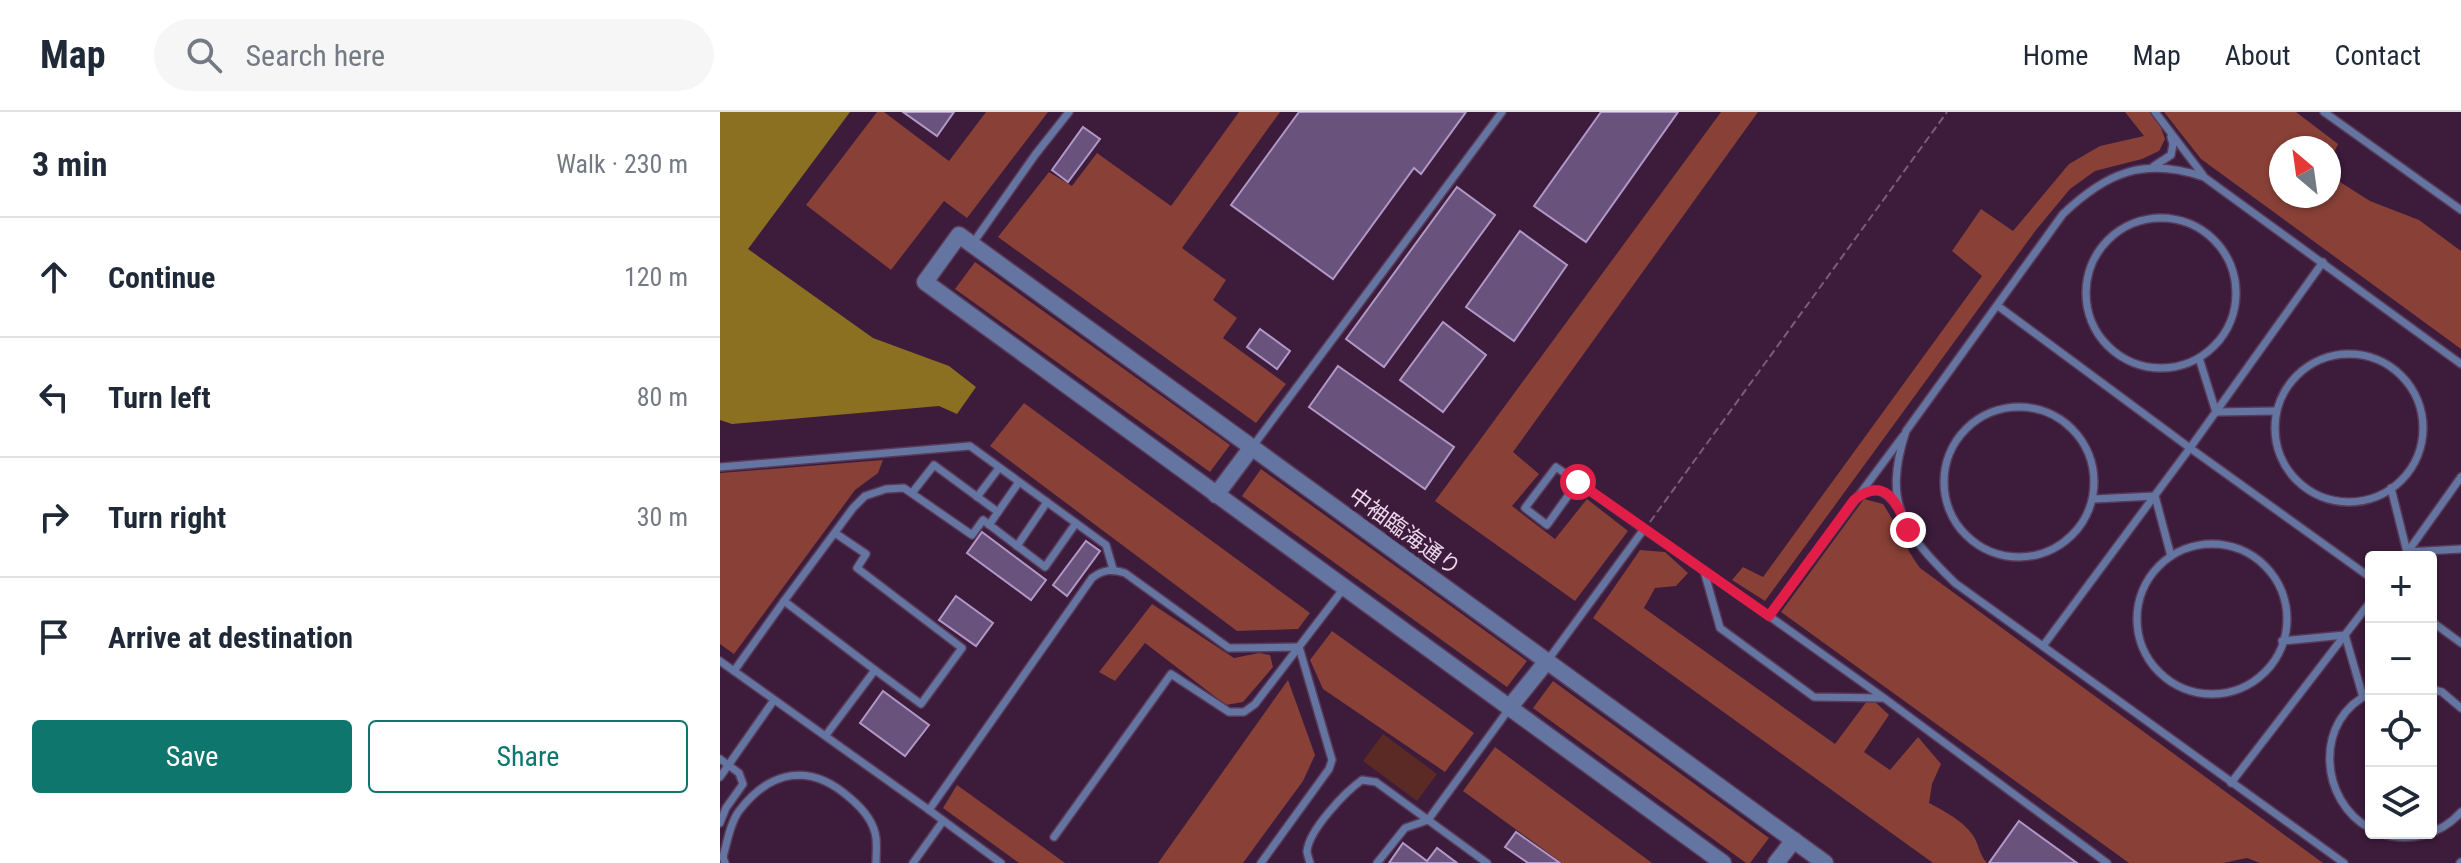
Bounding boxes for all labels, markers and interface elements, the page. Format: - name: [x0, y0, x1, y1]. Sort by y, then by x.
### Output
- search box: [154, 19, 714, 91]
- text: Map: [40, 33, 106, 77]
- icon: search: [182, 33, 226, 77]
- text: Search here: [246, 38, 385, 73]
- text: Home: [2023, 39, 2088, 72]
- text: Map: [2132, 39, 2181, 72]
- text: About: [2225, 39, 2291, 72]
- text: Contact: [2335, 39, 2421, 72]
- north arrow: [2269, 136, 2341, 208]
- text: 3 min: [32, 144, 108, 184]
- text: Walk · 230 m: [556, 149, 688, 179]
- icon: ahead: [32, 255, 76, 299]
- text: Continue: [108, 260, 215, 295]
- text: 120 m: [624, 262, 688, 292]
- icon: left: [32, 375, 76, 419]
- text: Turn left: [108, 380, 211, 415]
- text: 80 m: [637, 382, 688, 412]
- route start: [1560, 464, 1596, 500]
- street label: 中袖臨海通り: [1344, 482, 1465, 580]
- icon: right: [32, 495, 76, 539]
- text: Turn right: [108, 500, 226, 535]
- text: 30 m: [637, 502, 688, 532]
- route end: [1890, 512, 1926, 548]
- map controls: [2365, 551, 2437, 839]
- button: +: [2365, 551, 2437, 623]
- icon: arrive: [32, 615, 76, 659]
- text: Arrive at destination: [108, 620, 353, 655]
- button: −: [2365, 623, 2437, 695]
- button: locate: [2365, 695, 2437, 767]
- button: Save: [32, 720, 352, 793]
- button: Share: [368, 720, 688, 793]
- button: layers: [2365, 767, 2437, 839]

